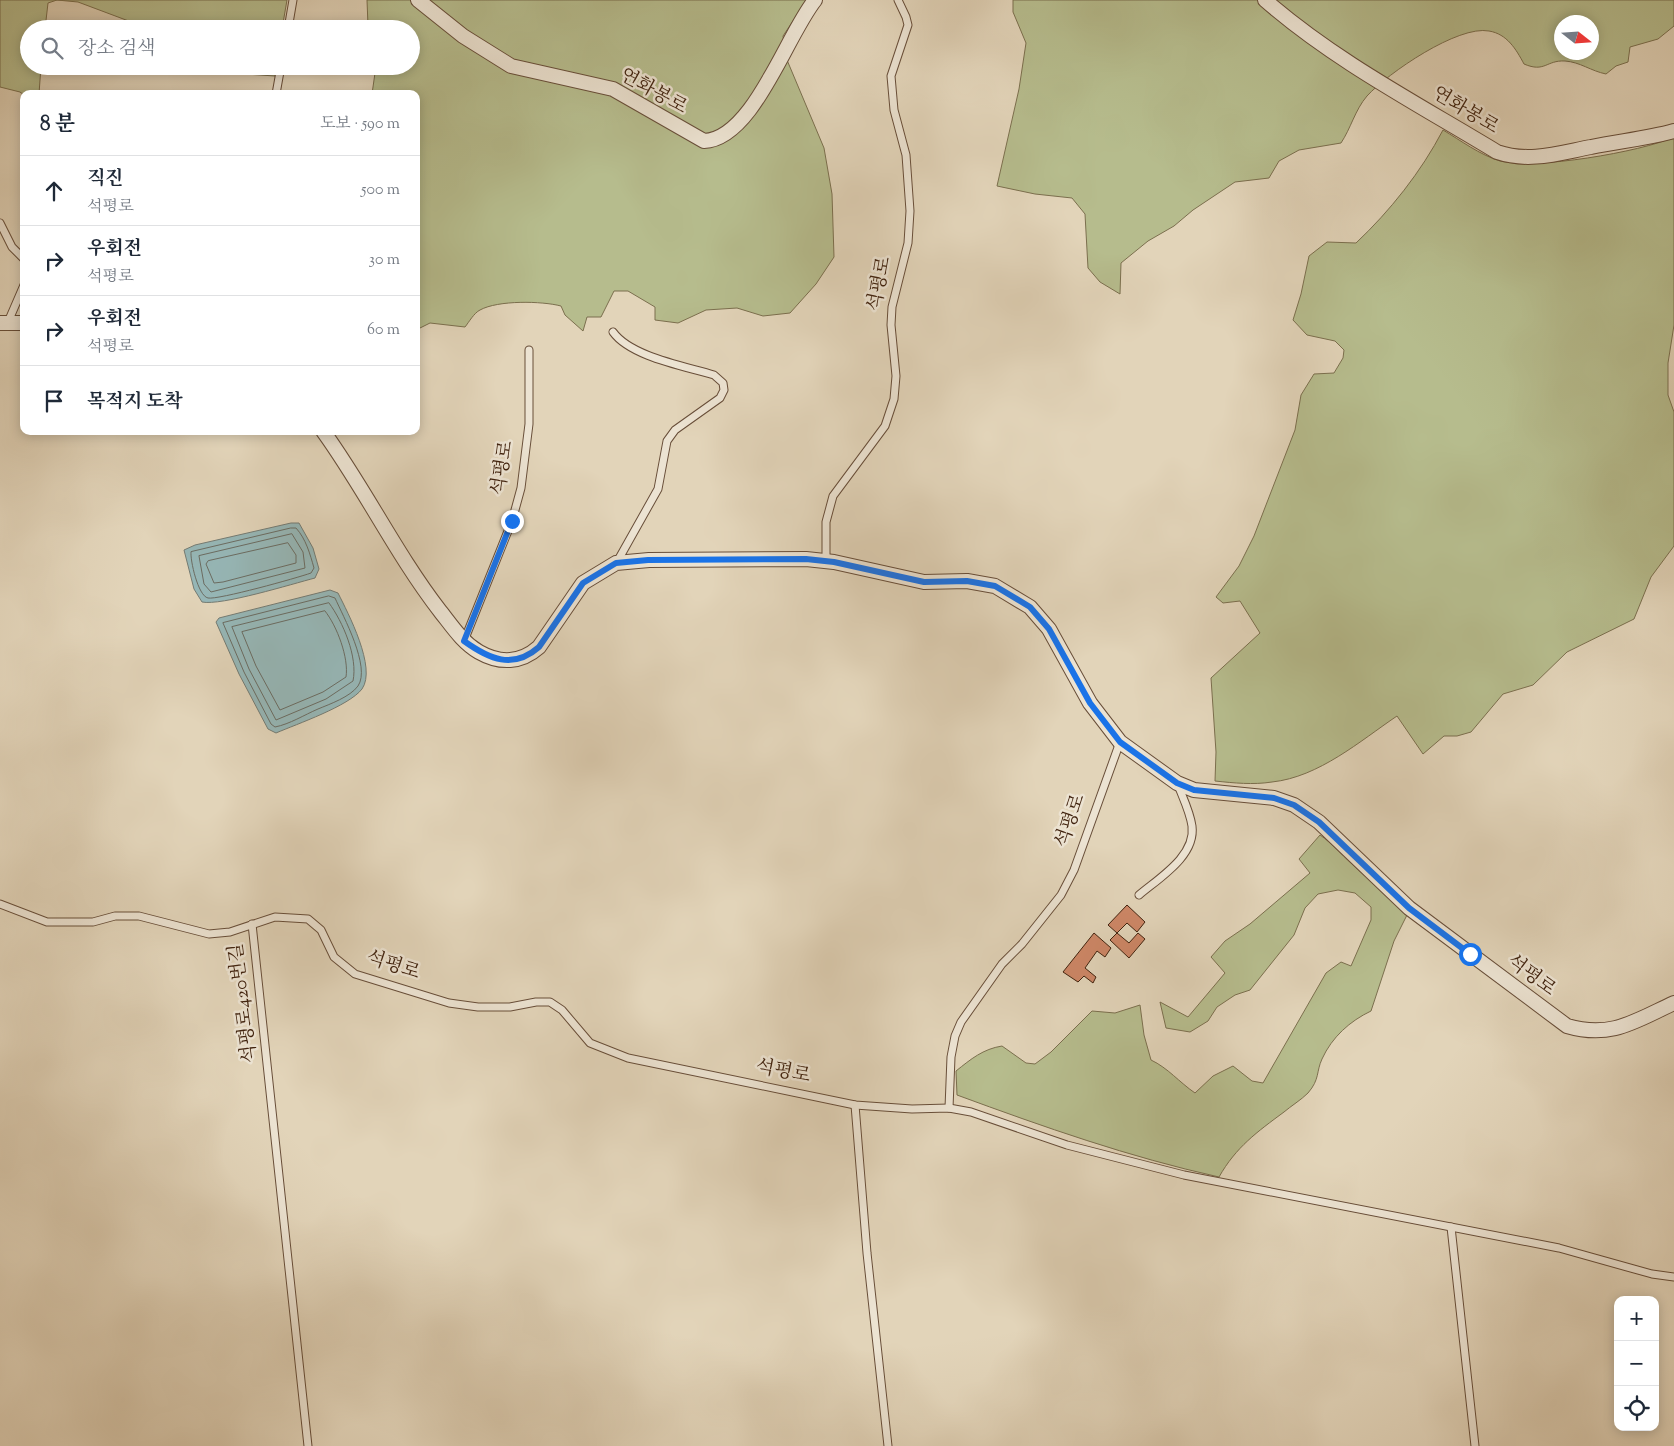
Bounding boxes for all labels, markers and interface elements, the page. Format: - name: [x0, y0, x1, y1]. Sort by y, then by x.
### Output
- north arrow: [1554, 15, 1599, 60]
- search box: [20, 20, 420, 75]
- icon: search: [38, 34, 66, 62]
- text: 장소 검색: [78, 36, 155, 63]
- street label: 연화봉로: [614, 62, 692, 122]
- street label: 연화봉로: [1427, 81, 1503, 141]
- text: 8 분: [40, 110, 75, 140]
- text: 도보 · 590 m: [320, 113, 400, 136]
- text: 직진: [87, 166, 124, 193]
- icon: ahead: [40, 177, 68, 205]
- text: 500 m: [361, 179, 400, 202]
- text: 석평로: [87, 196, 133, 219]
- text: 우회전: [87, 236, 142, 263]
- icon: right: [40, 247, 68, 275]
- text: 30 m: [369, 249, 400, 272]
- street label: 석평로: [861, 254, 899, 314]
- text: 석평로: [87, 266, 133, 289]
- text: 우회전: [87, 306, 142, 333]
- icon: right: [40, 317, 68, 345]
- text: 60 m: [367, 319, 400, 342]
- text: 석평로: [87, 336, 133, 359]
- icon: arrive: [40, 387, 68, 415]
- text: 목적지 도착: [87, 389, 183, 416]
- street label: 석평로: [485, 439, 521, 497]
- route end: [501, 510, 524, 533]
- street label: 석평로: [1049, 791, 1093, 851]
- street label: 석평로420번길: [223, 942, 265, 1064]
- route start: [1459, 943, 1482, 966]
- street label: 석평로: [363, 945, 423, 987]
- street label: 석평로: [1501, 949, 1561, 1003]
- street label: 석평로: [753, 1053, 813, 1091]
- map controls: [1614, 1296, 1659, 1431]
- button: +: [1614, 1296, 1659, 1341]
- button: −: [1614, 1341, 1659, 1386]
- button: locate: [1614, 1386, 1659, 1431]

